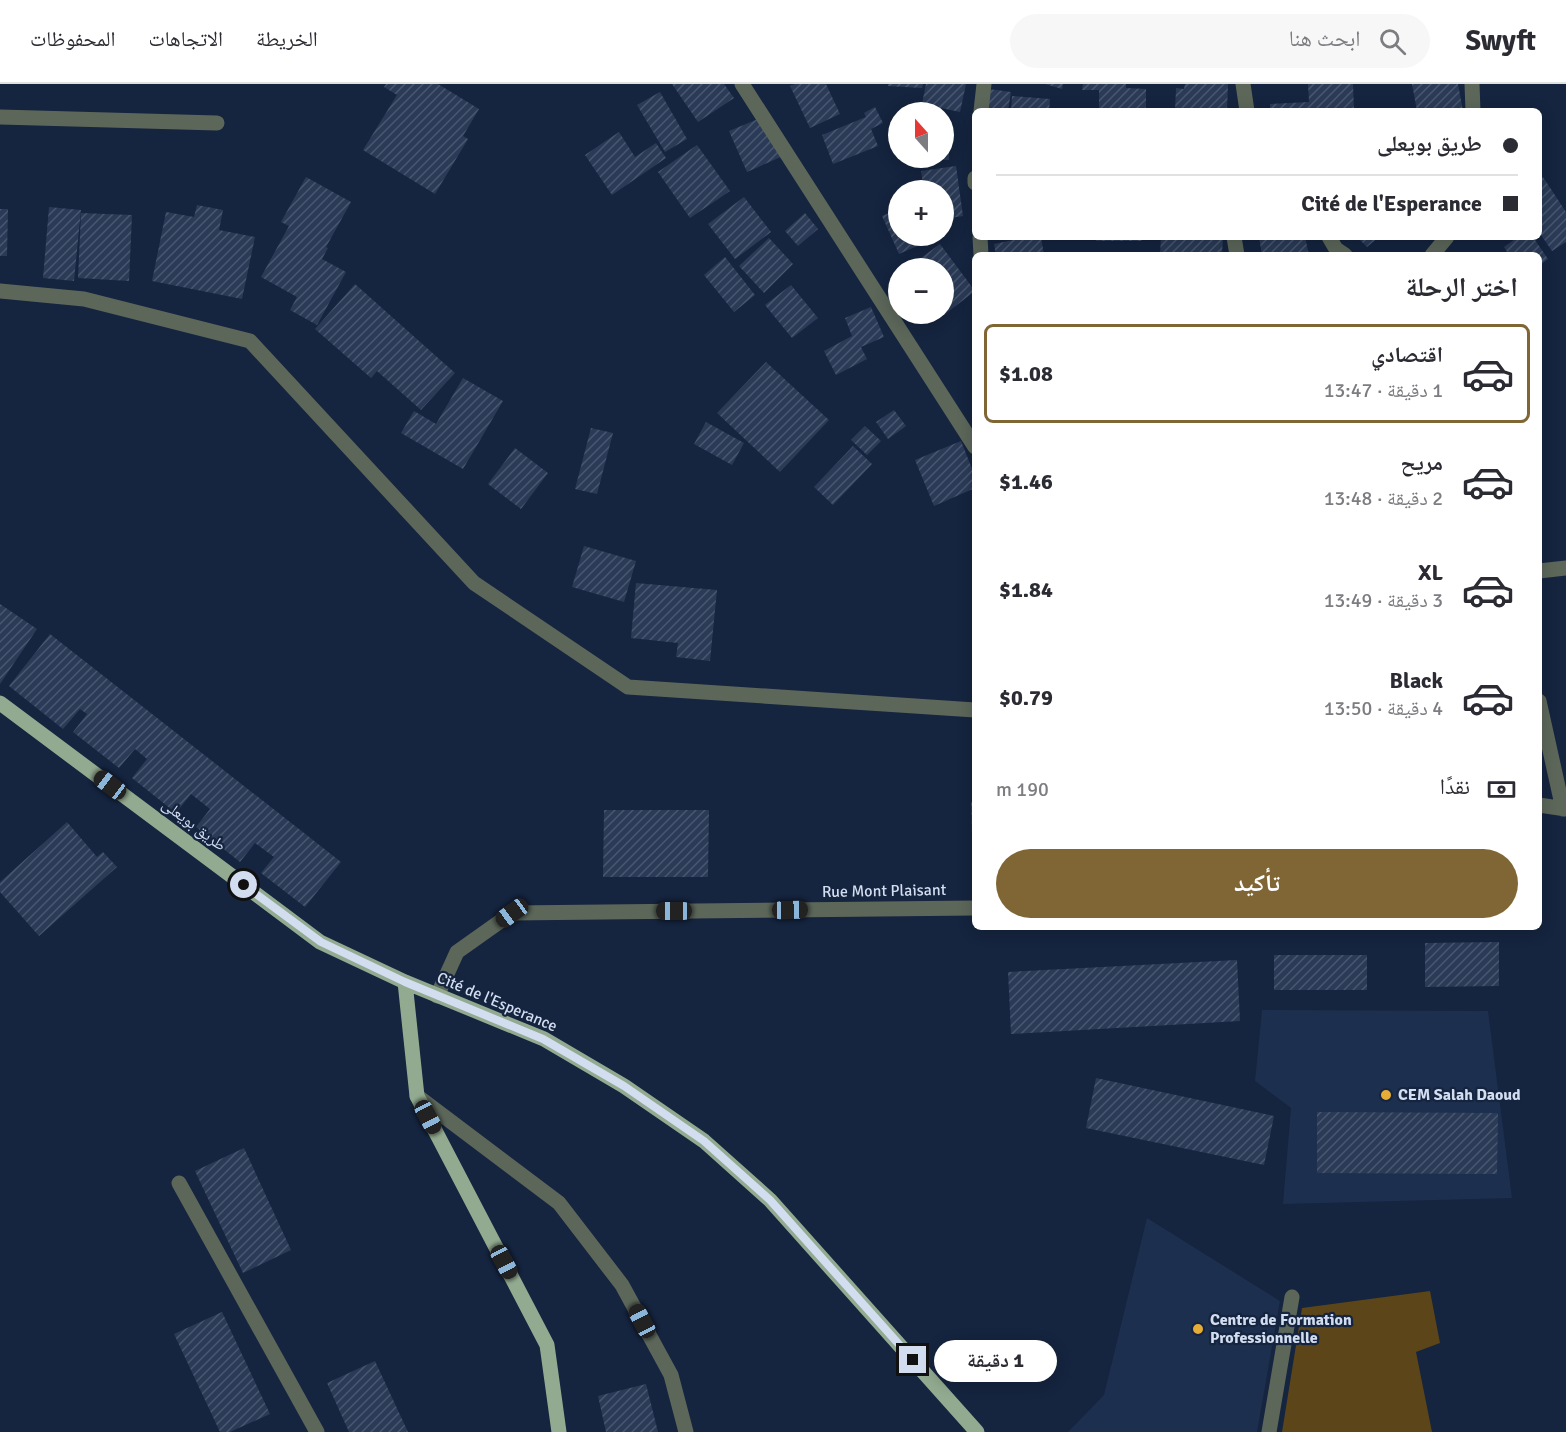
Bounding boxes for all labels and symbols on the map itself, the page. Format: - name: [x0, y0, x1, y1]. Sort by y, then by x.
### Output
- north arrow: [888, 102, 954, 168]
- car: [90, 767, 130, 803]
- street label: طريق بويعلى: [158, 794, 230, 856]
- route start: [230, 871, 257, 898]
- street label: Rue Mont Plaisant: [822, 880, 947, 902]
- car: [492, 895, 532, 931]
- car: [772, 901, 808, 919]
- car: [656, 902, 692, 920]
- street label: Cité de l'Esperance: [434, 968, 560, 1036]
- place label: CEM Salah Daoud: [1398, 1085, 1521, 1105]
- marker: CEM Salah Daoud: [1379, 1088, 1393, 1102]
- car: [412, 1097, 444, 1137]
- car: [488, 1242, 520, 1282]
- car: [626, 1301, 658, 1341]
- place label: Centre de Formation Professionnelle: [1210, 1310, 1352, 1348]
- marker: Centre de Formation Professionnelle: [1191, 1322, 1205, 1336]
- callout: 1 دقيقة: [934, 1339, 1057, 1381]
- route end: [899, 1346, 926, 1373]

